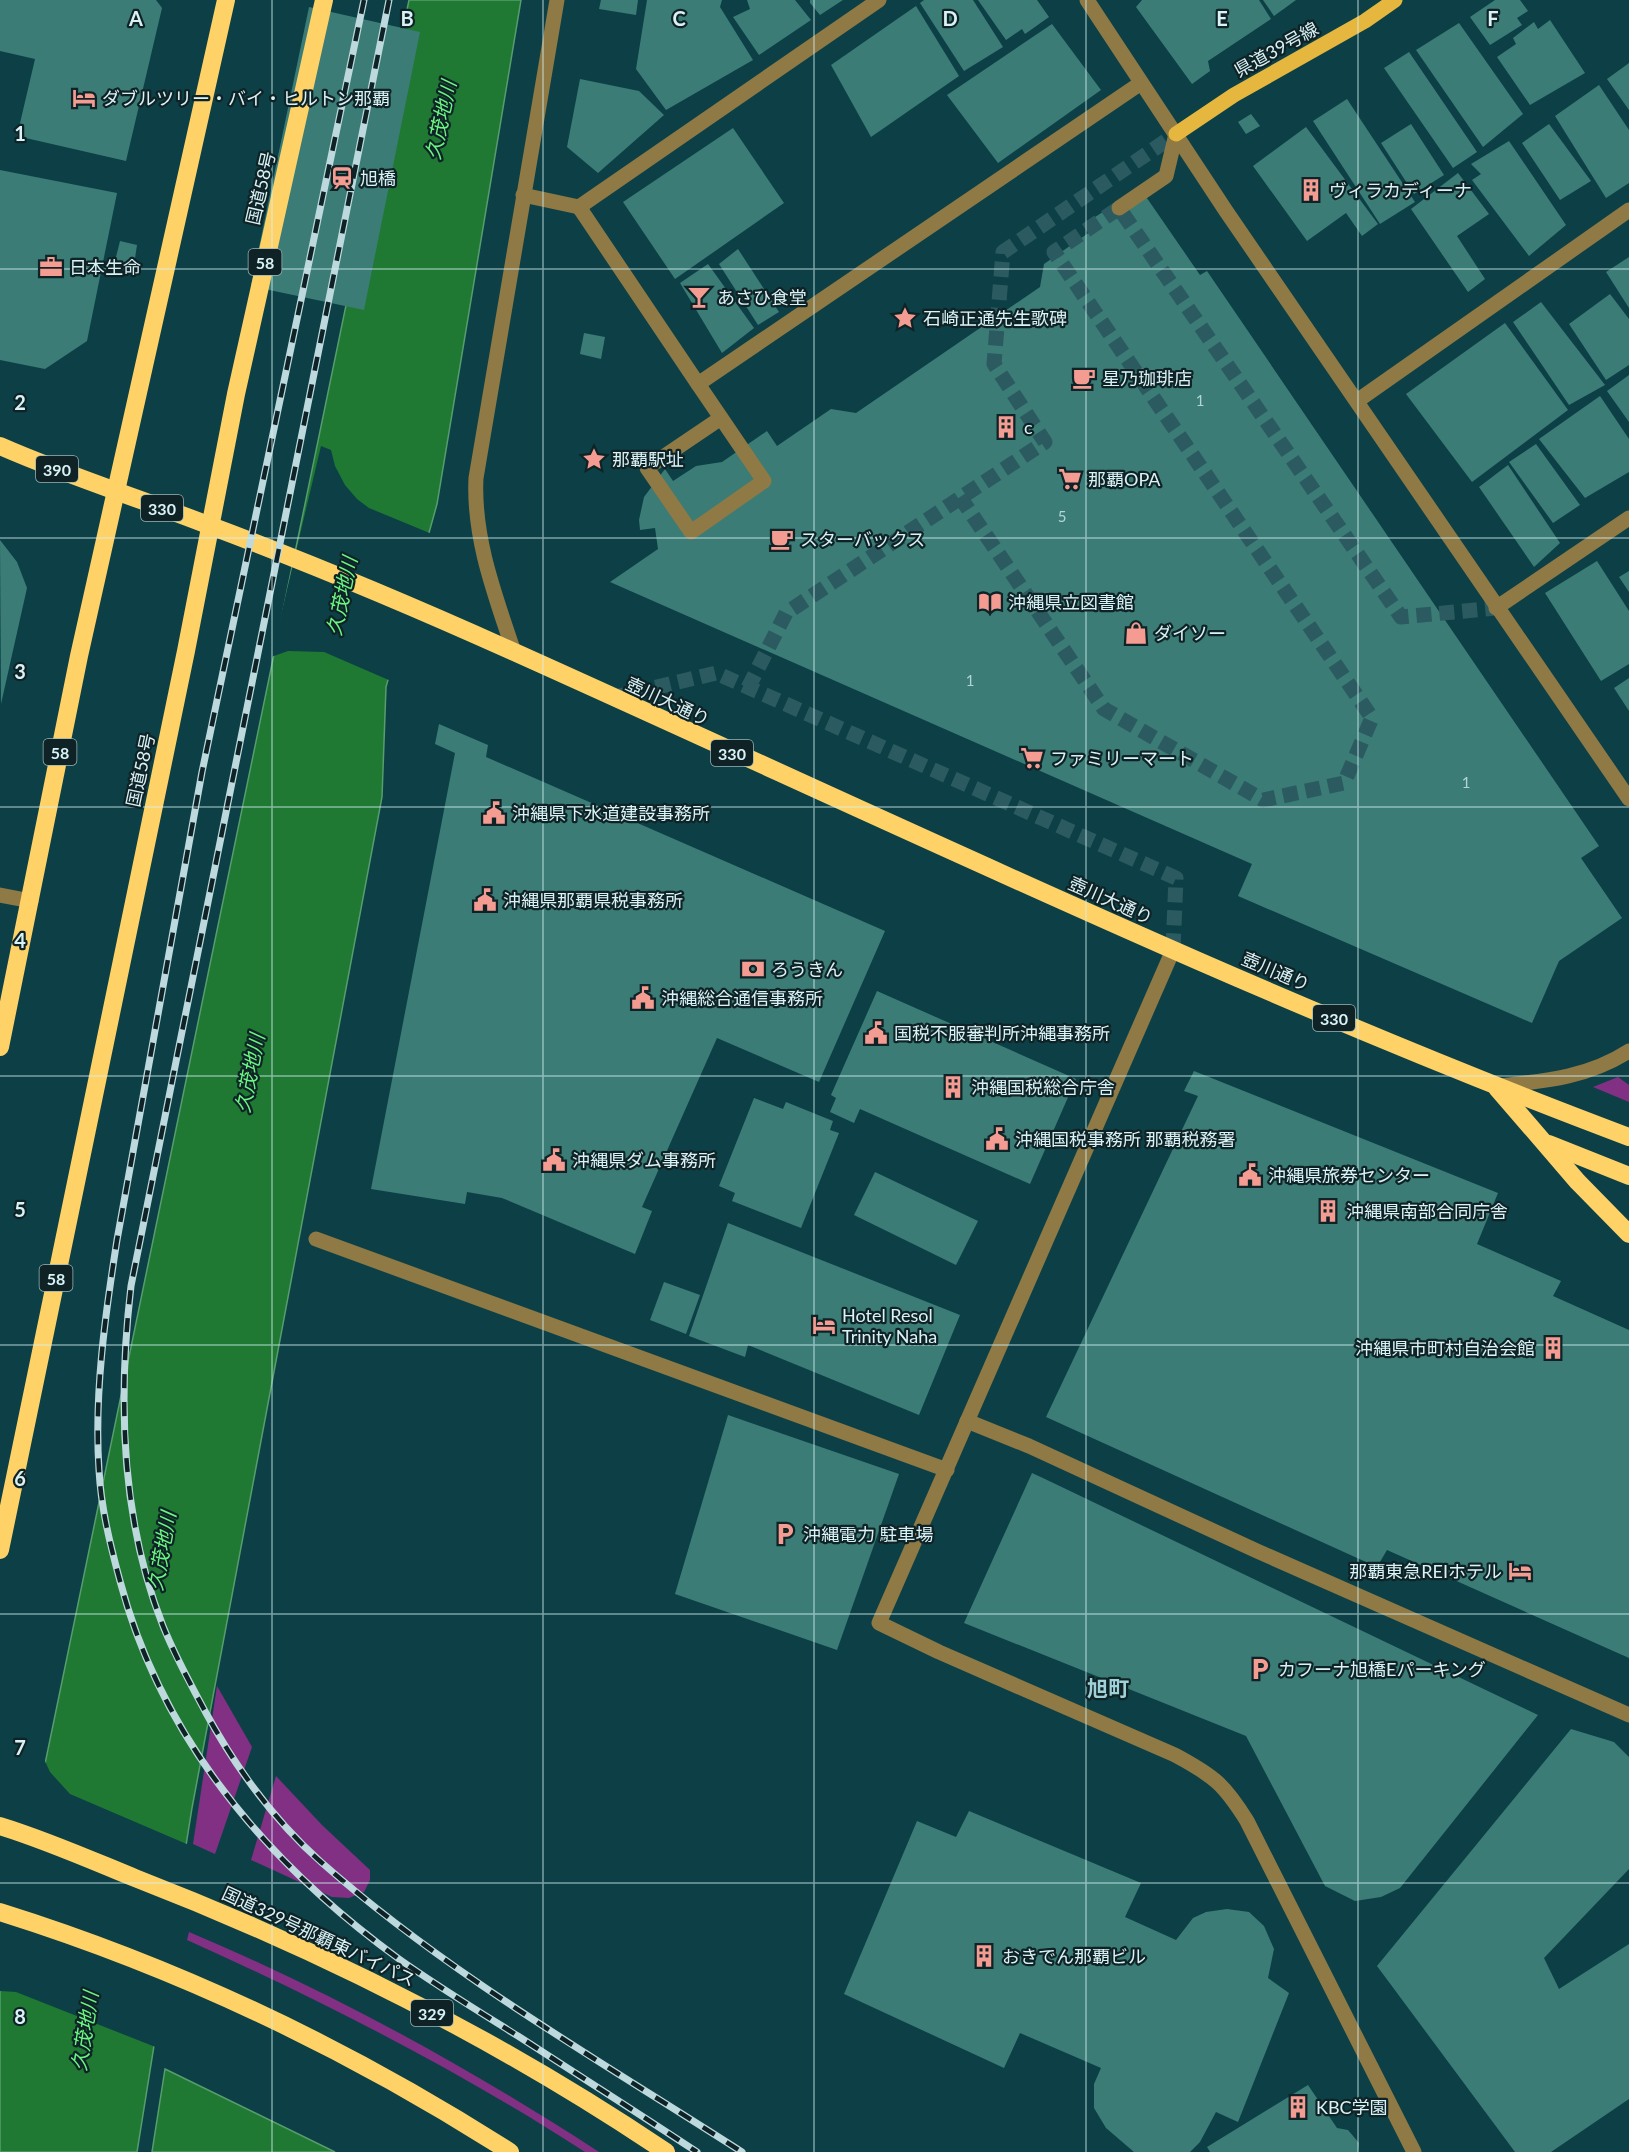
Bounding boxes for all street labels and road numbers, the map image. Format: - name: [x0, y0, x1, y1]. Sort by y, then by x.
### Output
- street label: 県道39号線: [1230, 17, 1322, 81]
- street label: 国道58号: [241, 149, 279, 227]
- road number: 58: [248, 249, 282, 275]
- road number: 390: [36, 456, 78, 482]
- road number: 330: [141, 495, 183, 521]
- street label: 壺川大通り: [623, 672, 713, 730]
- street label: 国道58号: [121, 731, 159, 809]
- road number: 58: [44, 739, 76, 765]
- road number: 330: [711, 740, 753, 766]
- street label: 壺川大通り: [1065, 872, 1157, 928]
- street label: 壺川通り: [1239, 947, 1313, 995]
- road number: 330: [1313, 1005, 1355, 1031]
- road number: 58: [40, 1265, 72, 1291]
- street label: 国道329号那覇東バイパス: [219, 1881, 419, 1991]
- road number: 329: [411, 2000, 453, 2026]

